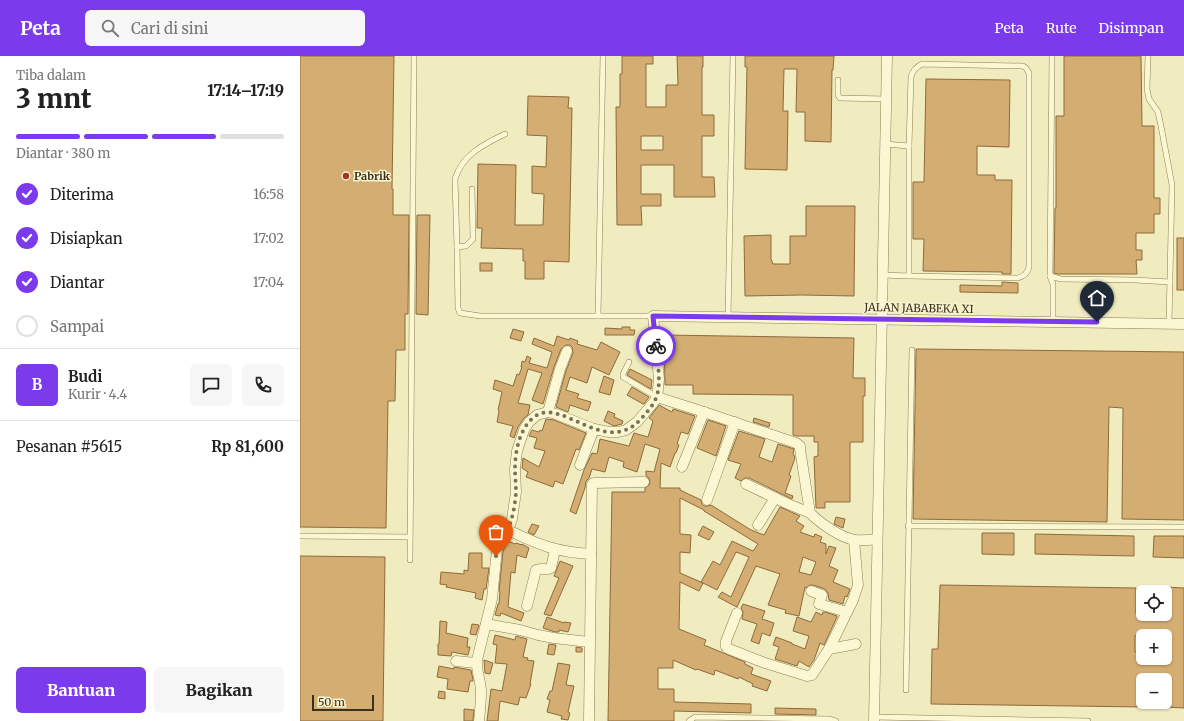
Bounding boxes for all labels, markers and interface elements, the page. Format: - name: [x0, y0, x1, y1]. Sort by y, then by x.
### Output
- search box: [85, 10, 365, 46]
- text: Peta: [20, 16, 61, 40]
- icon: search: [99, 17, 121, 39]
- text: Cari di sini: [131, 19, 208, 38]
- text: Peta: [995, 19, 1024, 37]
- text: Rute: [1046, 19, 1077, 37]
- text: Disimpan: [1099, 19, 1164, 37]
- text: Tiba dalam: [16, 67, 86, 84]
- text: 17:14–17:19: [207, 81, 284, 100]
- text: 3 mnt: [16, 82, 92, 115]
- text: Diantar · 380 m: [16, 145, 110, 162]
- place label: Pabrik: [354, 169, 391, 183]
- marker: Pabrik: [341, 171, 351, 181]
- icon: check: [16, 183, 38, 205]
- text: Diterima: [50, 185, 114, 204]
- text: 16:58: [253, 186, 284, 203]
- icon: check: [16, 227, 38, 249]
- text: Disiapkan: [50, 229, 123, 248]
- text: 17:02: [253, 230, 284, 247]
- icon: check: [16, 271, 38, 293]
- text: Diantar: [50, 273, 105, 292]
- text: 17:04: [253, 274, 284, 291]
- pin: [1080, 281, 1114, 322]
- icon: home: [1086, 287, 1108, 309]
- street label: JALAN JABABEKA XI: [863, 300, 974, 316]
- text: Sampai: [50, 317, 104, 336]
- courier: [636, 326, 676, 366]
- icon: bike: [645, 335, 667, 357]
- button: chat: [190, 364, 232, 406]
- button: phone: [242, 364, 284, 406]
- text: Budi: [68, 367, 102, 386]
- text: B: [32, 375, 42, 394]
- text: Kurir · 4.4: [68, 386, 127, 403]
- text: Pesanan #5615: [16, 437, 122, 456]
- text: Rp 81,600: [211, 437, 284, 456]
- pin: [479, 515, 513, 556]
- icon: bag: [485, 521, 507, 543]
- map controls: [1136, 585, 1172, 709]
- button: locate: [1136, 585, 1172, 621]
- button: +: [1136, 629, 1172, 665]
- button: Bantuan: [16, 667, 146, 713]
- button: Bagikan: [154, 667, 284, 713]
- button: −: [1136, 673, 1172, 709]
- scale bar: [312, 693, 374, 712]
- text: 50 m: [318, 695, 345, 709]

